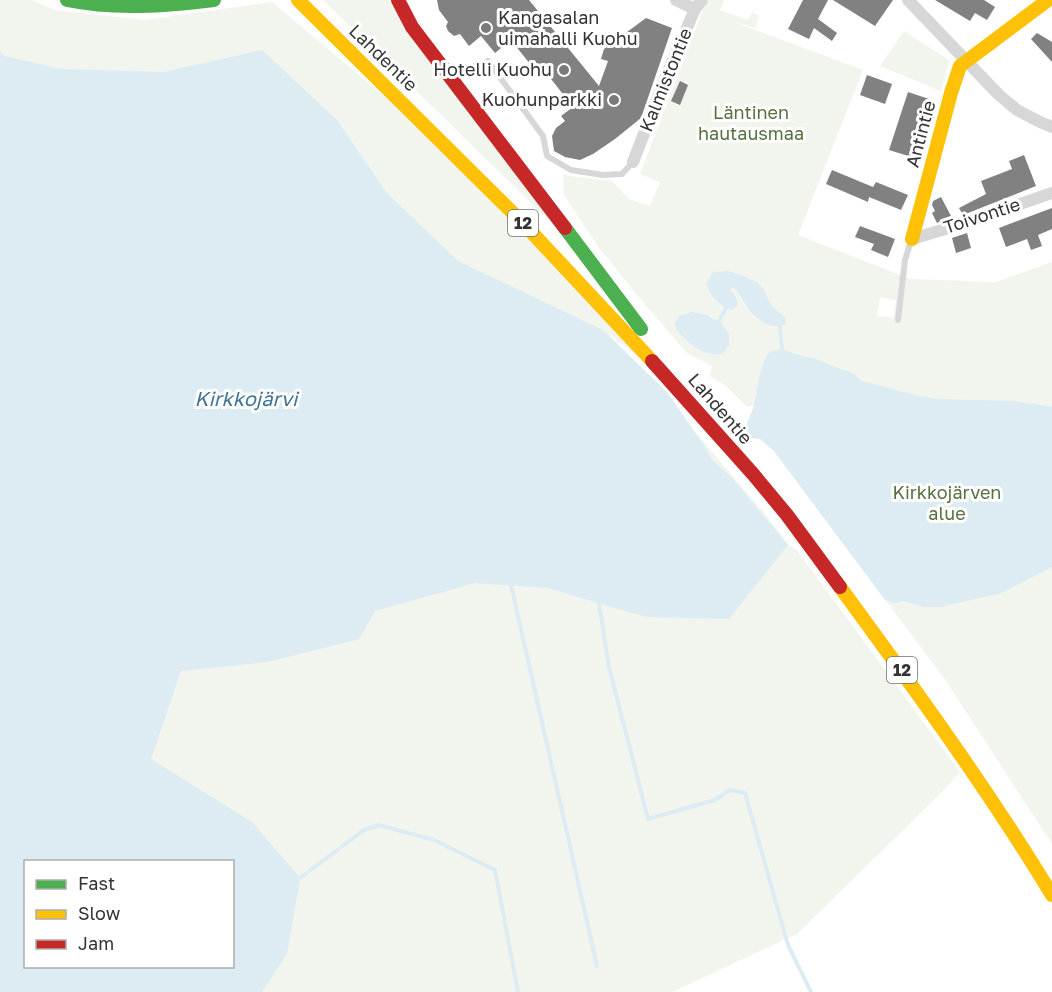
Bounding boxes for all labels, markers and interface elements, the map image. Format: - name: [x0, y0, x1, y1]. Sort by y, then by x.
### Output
- place label: Kangasalan uimahalli Kuohu: [498, 6, 638, 49]
- street label: Lahdentie: [345, 19, 422, 95]
- marker: Kangasalan uimahalli Kuohu: [479, 21, 493, 35]
- street label: Kalmistontie: [634, 25, 696, 135]
- place label: Hotelli Kuohu: [433, 58, 552, 80]
- marker: Hotelli Kuohu: [557, 63, 571, 77]
- place label: Kuohunparkki: [482, 88, 602, 110]
- marker: Kuohunparkki: [607, 93, 621, 107]
- street label: Antintie: [901, 98, 940, 170]
- park label: Läntinen hautausmaa: [698, 101, 804, 144]
- street label: Toivontie: [941, 192, 1023, 238]
- road number: 12: [508, 210, 538, 236]
- street label: Lahdentie: [684, 368, 757, 448]
- water label: Kirkkojärvi: [195, 386, 300, 411]
- park label: Kirkkojärven alue: [893, 481, 1001, 524]
- road number: 12: [887, 657, 917, 683]
- legend: [24, 860, 234, 968]
- text: Fast: [78, 872, 115, 894]
- text: Slow: [78, 902, 121, 924]
- text: Jam: [78, 932, 114, 954]

